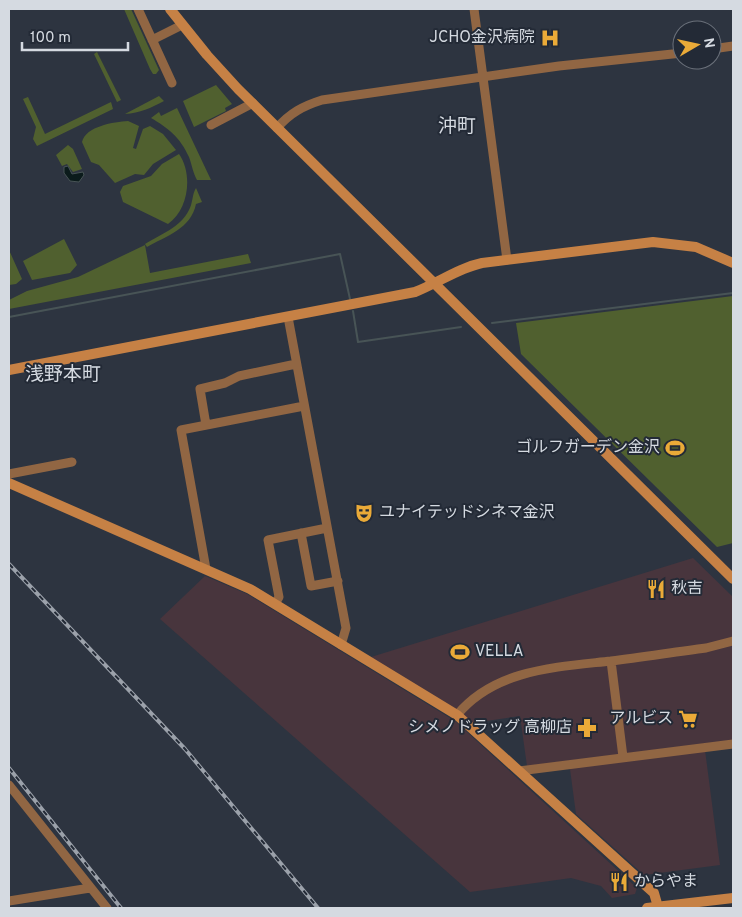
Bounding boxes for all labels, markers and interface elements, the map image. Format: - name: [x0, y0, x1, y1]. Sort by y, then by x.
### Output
- scale bar: [22, 20, 129, 52]
- north arrow: [672, 20, 722, 70]
- hospital icon: JCHO金沢病院: [539, 27, 561, 49]
- place label: JCHO金沢病院: [429, 28, 535, 48]
- text: 100 m: [30, 29, 71, 48]
- text: N: [699, 37, 718, 50]
- district label: 沖町: [438, 115, 476, 139]
- district label: 浅野本町: [25, 363, 101, 387]
- sports icon: ゴルフガーデン金沢: [664, 437, 686, 459]
- place label: ゴルフガーデン金沢: [516, 438, 660, 458]
- theatre icon: ユナイテッドシネマ金沢: [353, 502, 375, 524]
- place label: ユナイテッドシネマ金沢: [379, 503, 555, 523]
- restaurant icon: 秋吉: [645, 578, 667, 600]
- place label: 秋吉: [671, 579, 703, 599]
- sports icon: VELLA: [449, 641, 471, 663]
- place label: VELLA: [475, 642, 524, 662]
- supermarket icon: アルビス: [677, 708, 699, 730]
- place label: アルビス: [609, 709, 673, 729]
- pharmacy icon: シメノドラッグ 高柳店: [576, 717, 598, 739]
- place label: シメノドラッグ 高柳店: [408, 718, 572, 738]
- restaurant icon: からやま: [608, 871, 630, 893]
- place label: からやま: [634, 872, 698, 892]

